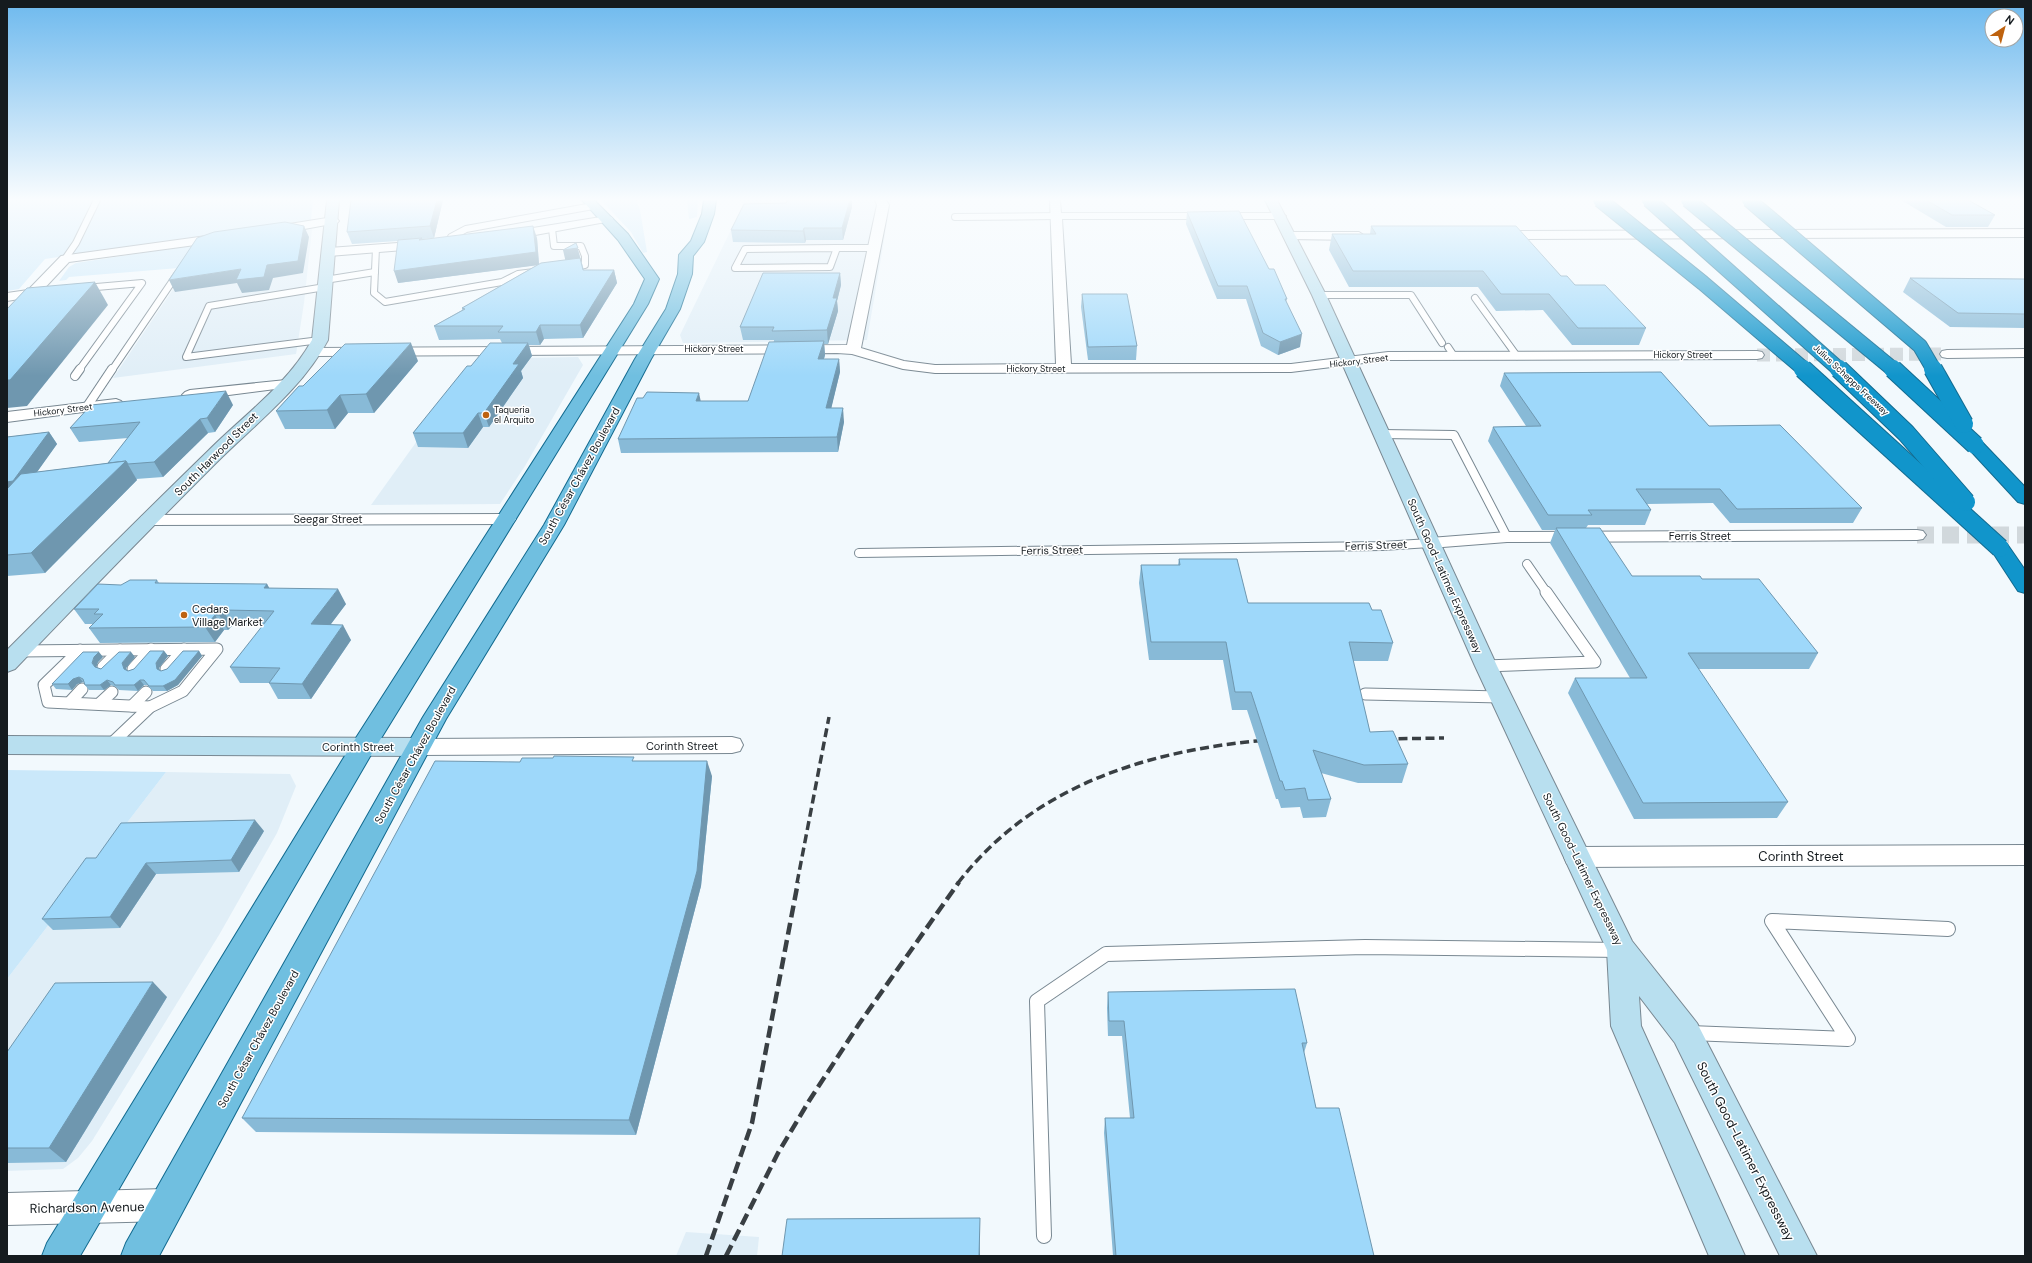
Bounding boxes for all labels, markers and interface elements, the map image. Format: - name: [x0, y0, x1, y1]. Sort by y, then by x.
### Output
- north arrow: [1984, 8, 2024, 48]
- text: N: [2003, 12, 2017, 28]
- street label: Julius Schepps Freeway: [1811, 342, 1891, 418]
- street label: Hickory Street: [684, 343, 744, 355]
- street label: Hickory Street: [1653, 349, 1713, 361]
- street label: Hickory Street: [1329, 351, 1390, 371]
- street label: Hickory Street: [1006, 363, 1066, 375]
- street label: Hickory Street: [33, 400, 94, 420]
- place label: Taqueria el Arquito: [494, 404, 534, 426]
- street label: South César Chávez Boulevard: [535, 405, 623, 547]
- street label: South Harwood Street: [171, 409, 261, 499]
- marker: Taqueria el Arquito: [481, 410, 491, 420]
- street label: South Good-Latimer Expressway: [1404, 496, 1486, 656]
- street label: Seegar Street: [293, 512, 363, 526]
- street label: Ferris Street: [1669, 529, 1731, 543]
- street label: Ferris Street: [1345, 537, 1407, 553]
- street label: Ferris Street: [1021, 542, 1083, 558]
- place label: Cedars Village Market: [192, 602, 263, 629]
- marker: Cedars Village Market: [179, 610, 189, 620]
- street label: South César Chávez Boulevard: [371, 684, 459, 826]
- street label: Corinth Street: [646, 739, 718, 753]
- street label: Corinth Street: [322, 740, 394, 754]
- street label: South Good-Latimer Expressway: [1540, 790, 1626, 948]
- street label: Corinth Street: [1758, 848, 1844, 865]
- street label: South César Chávez Boulevard: [214, 968, 302, 1110]
- street label: South Good-Latimer Expressway: [1693, 1059, 1798, 1244]
- street label: Richardson Avenue: [29, 1198, 145, 1217]

